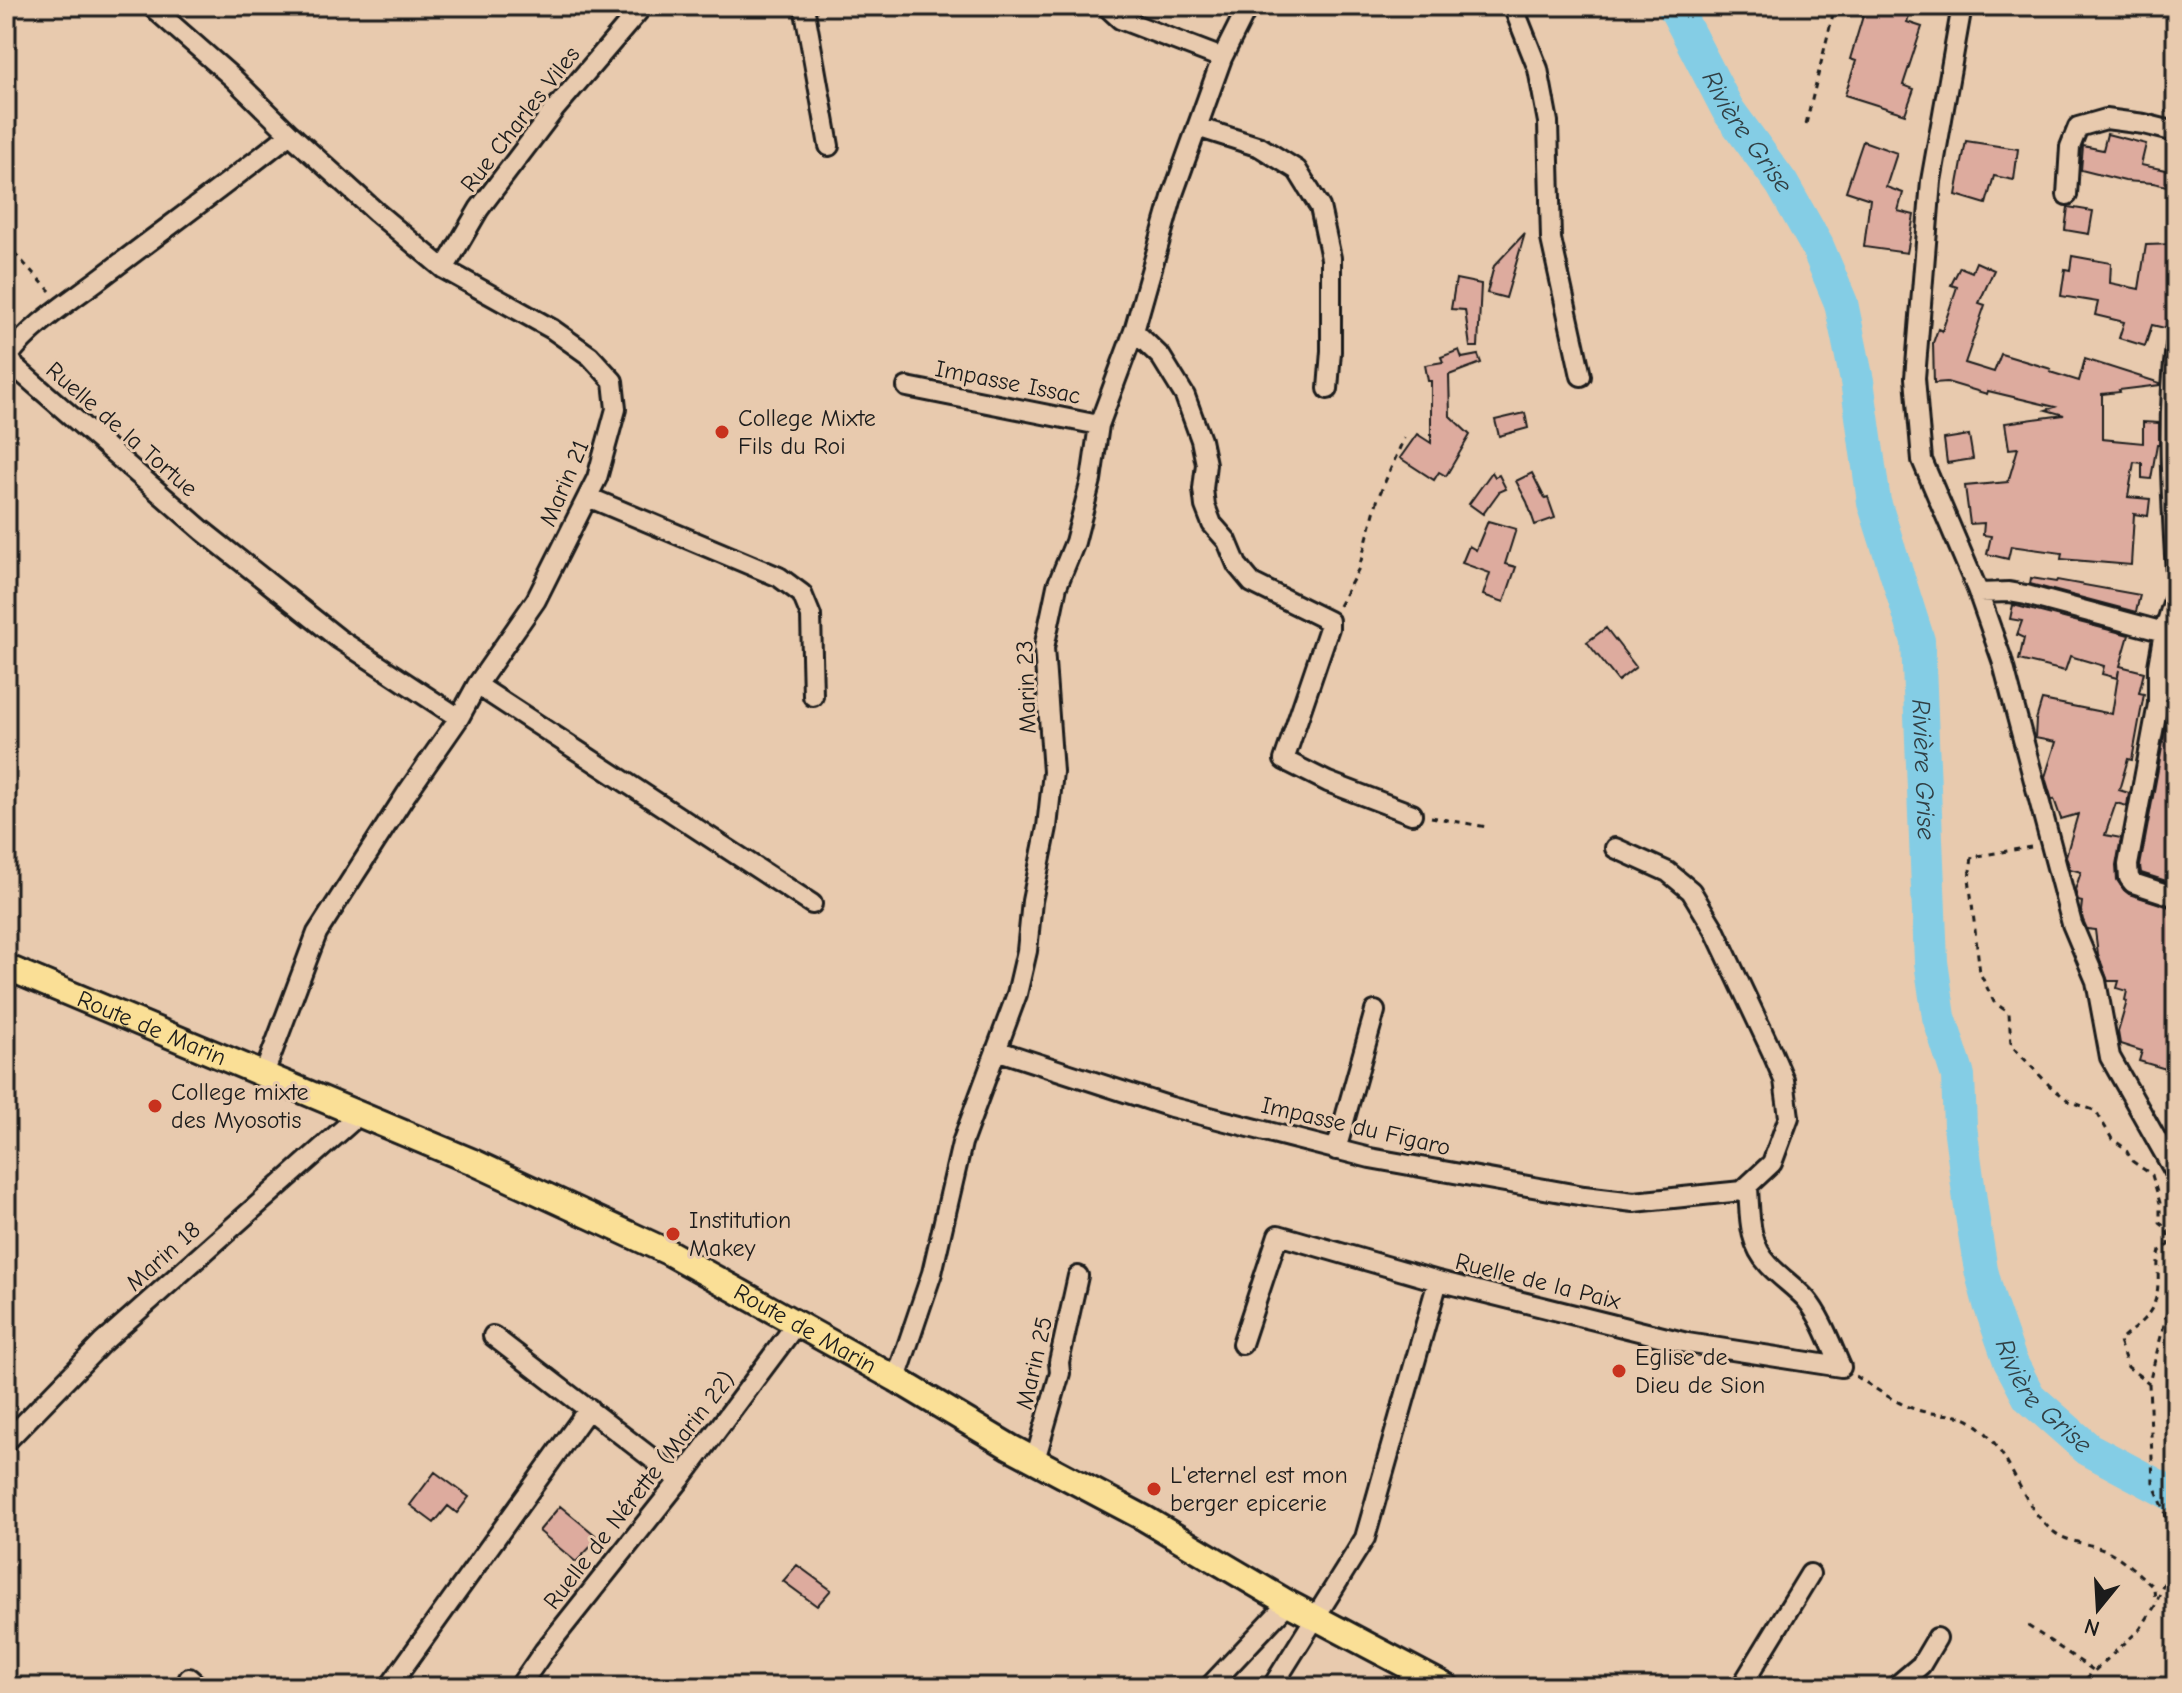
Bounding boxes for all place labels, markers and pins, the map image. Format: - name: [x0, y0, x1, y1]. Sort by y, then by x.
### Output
- place label: College Mixte Fils du Roi: [738, 404, 876, 460]
- marker: College Mixte Fils du Roi: [713, 423, 731, 441]
- place label: College mixte des Myosotis: [171, 1078, 309, 1134]
- marker: College mixte des Myosotis: [146, 1097, 164, 1115]
- place label: Institution Makey: [689, 1206, 791, 1262]
- marker: Institution Makey: [664, 1225, 682, 1243]
- place label: Eglise de Dieu de Sion: [1635, 1343, 1765, 1399]
- marker: Eglise de Dieu de Sion: [1610, 1362, 1628, 1380]
- place label: L'eternel est mon berger epicerie: [1170, 1461, 1348, 1517]
- marker: L'eternel est mon berger epicerie: [1145, 1480, 1163, 1498]

